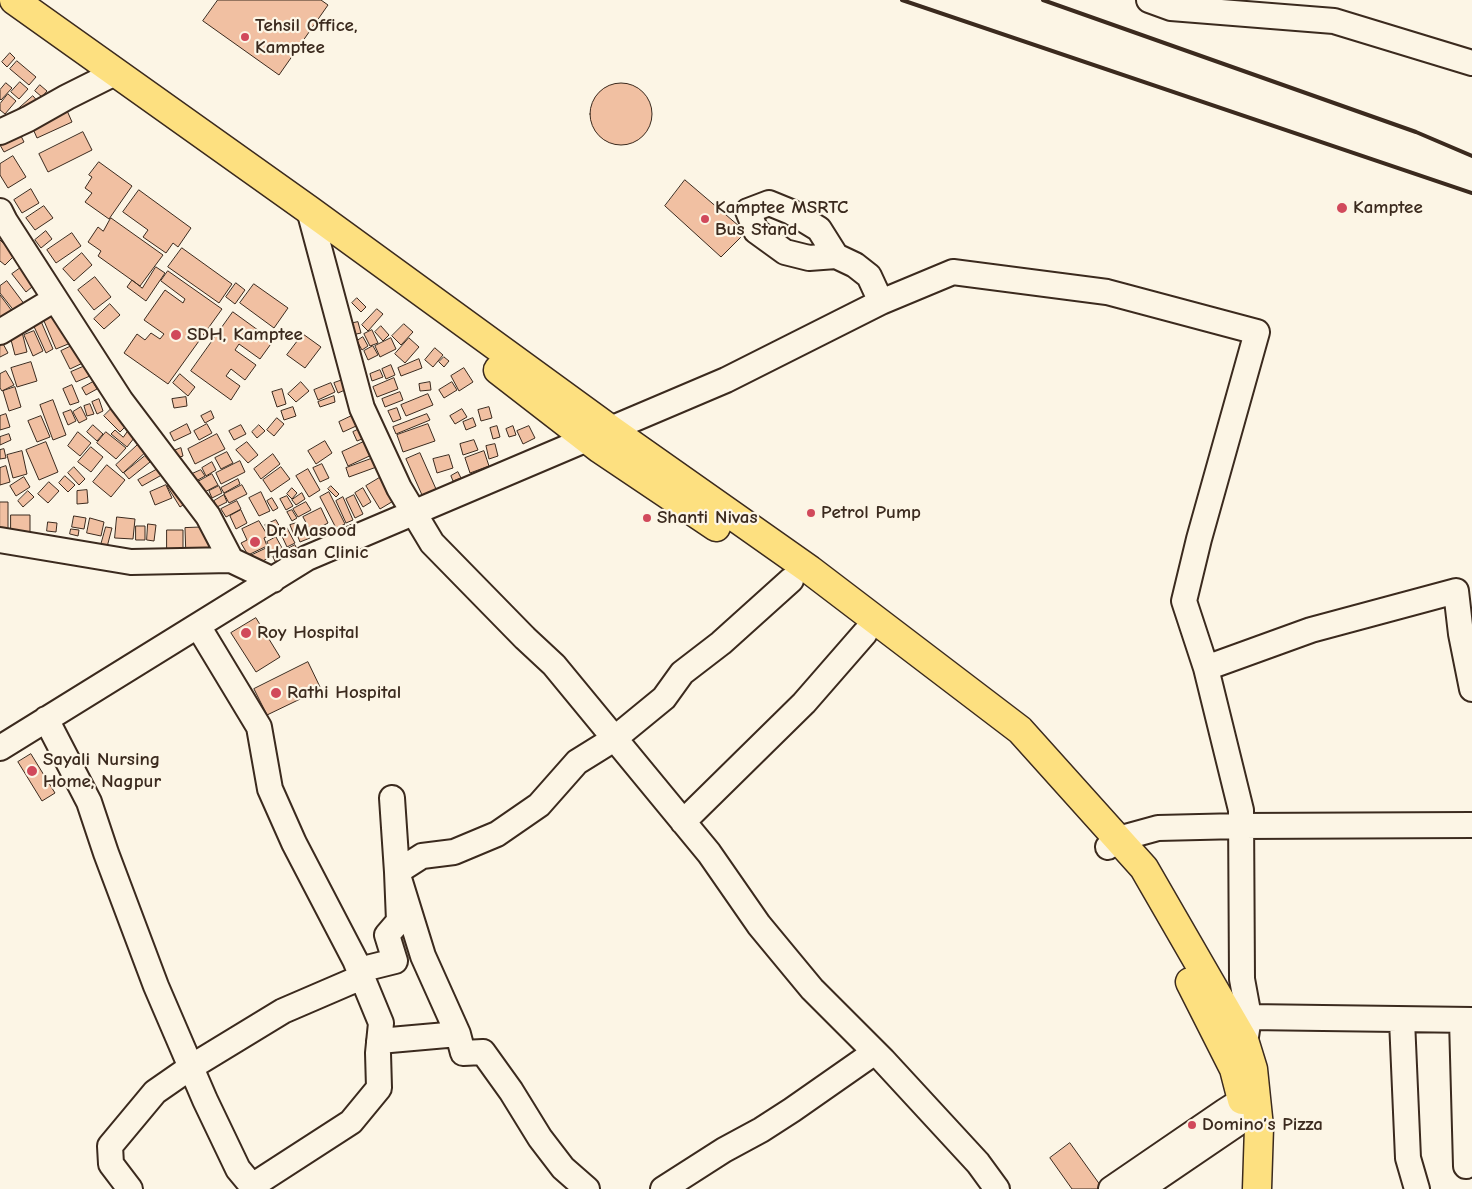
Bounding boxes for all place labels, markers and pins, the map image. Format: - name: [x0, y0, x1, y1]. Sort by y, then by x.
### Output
- place label: Tehsil Office, Kamptee: [255, 15, 358, 59]
- marker: Tehsil Office, Kamptee: [239, 31, 251, 43]
- place label: Kamptee MSRTC Bus Stand: [715, 197, 848, 241]
- place label: Kamptee: [1353, 197, 1423, 219]
- marker: Kamptee: [1335, 201, 1349, 215]
- marker: Kamptee MSRTC Bus Stand: [699, 213, 711, 225]
- place label: SDH, Kamptee: [187, 324, 303, 346]
- marker: SDH, Kamptee: [169, 328, 183, 342]
- place label: Petrol Pump: [821, 502, 921, 524]
- place label: Shanti Nivas: [657, 507, 757, 529]
- marker: Petrol Pump: [805, 507, 817, 519]
- marker: Shanti Nivas: [641, 512, 653, 524]
- place label: Dr. Masood Hasan Clinic: [266, 520, 368, 564]
- marker: Dr. Masood Hasan Clinic: [248, 535, 262, 549]
- place label: Roy Hospital: [257, 622, 359, 644]
- marker: Roy Hospital: [239, 626, 253, 640]
- place label: Rathi Hospital: [287, 682, 401, 704]
- marker: Rathi Hospital: [269, 686, 283, 700]
- place label: Sayali Nursing Home, Nagpur: [43, 749, 161, 793]
- marker: Sayali Nursing Home, Nagpur: [25, 764, 39, 778]
- place label: Domino’s Pizza: [1202, 1114, 1323, 1136]
- marker: Domino’s Pizza: [1186, 1119, 1198, 1131]

